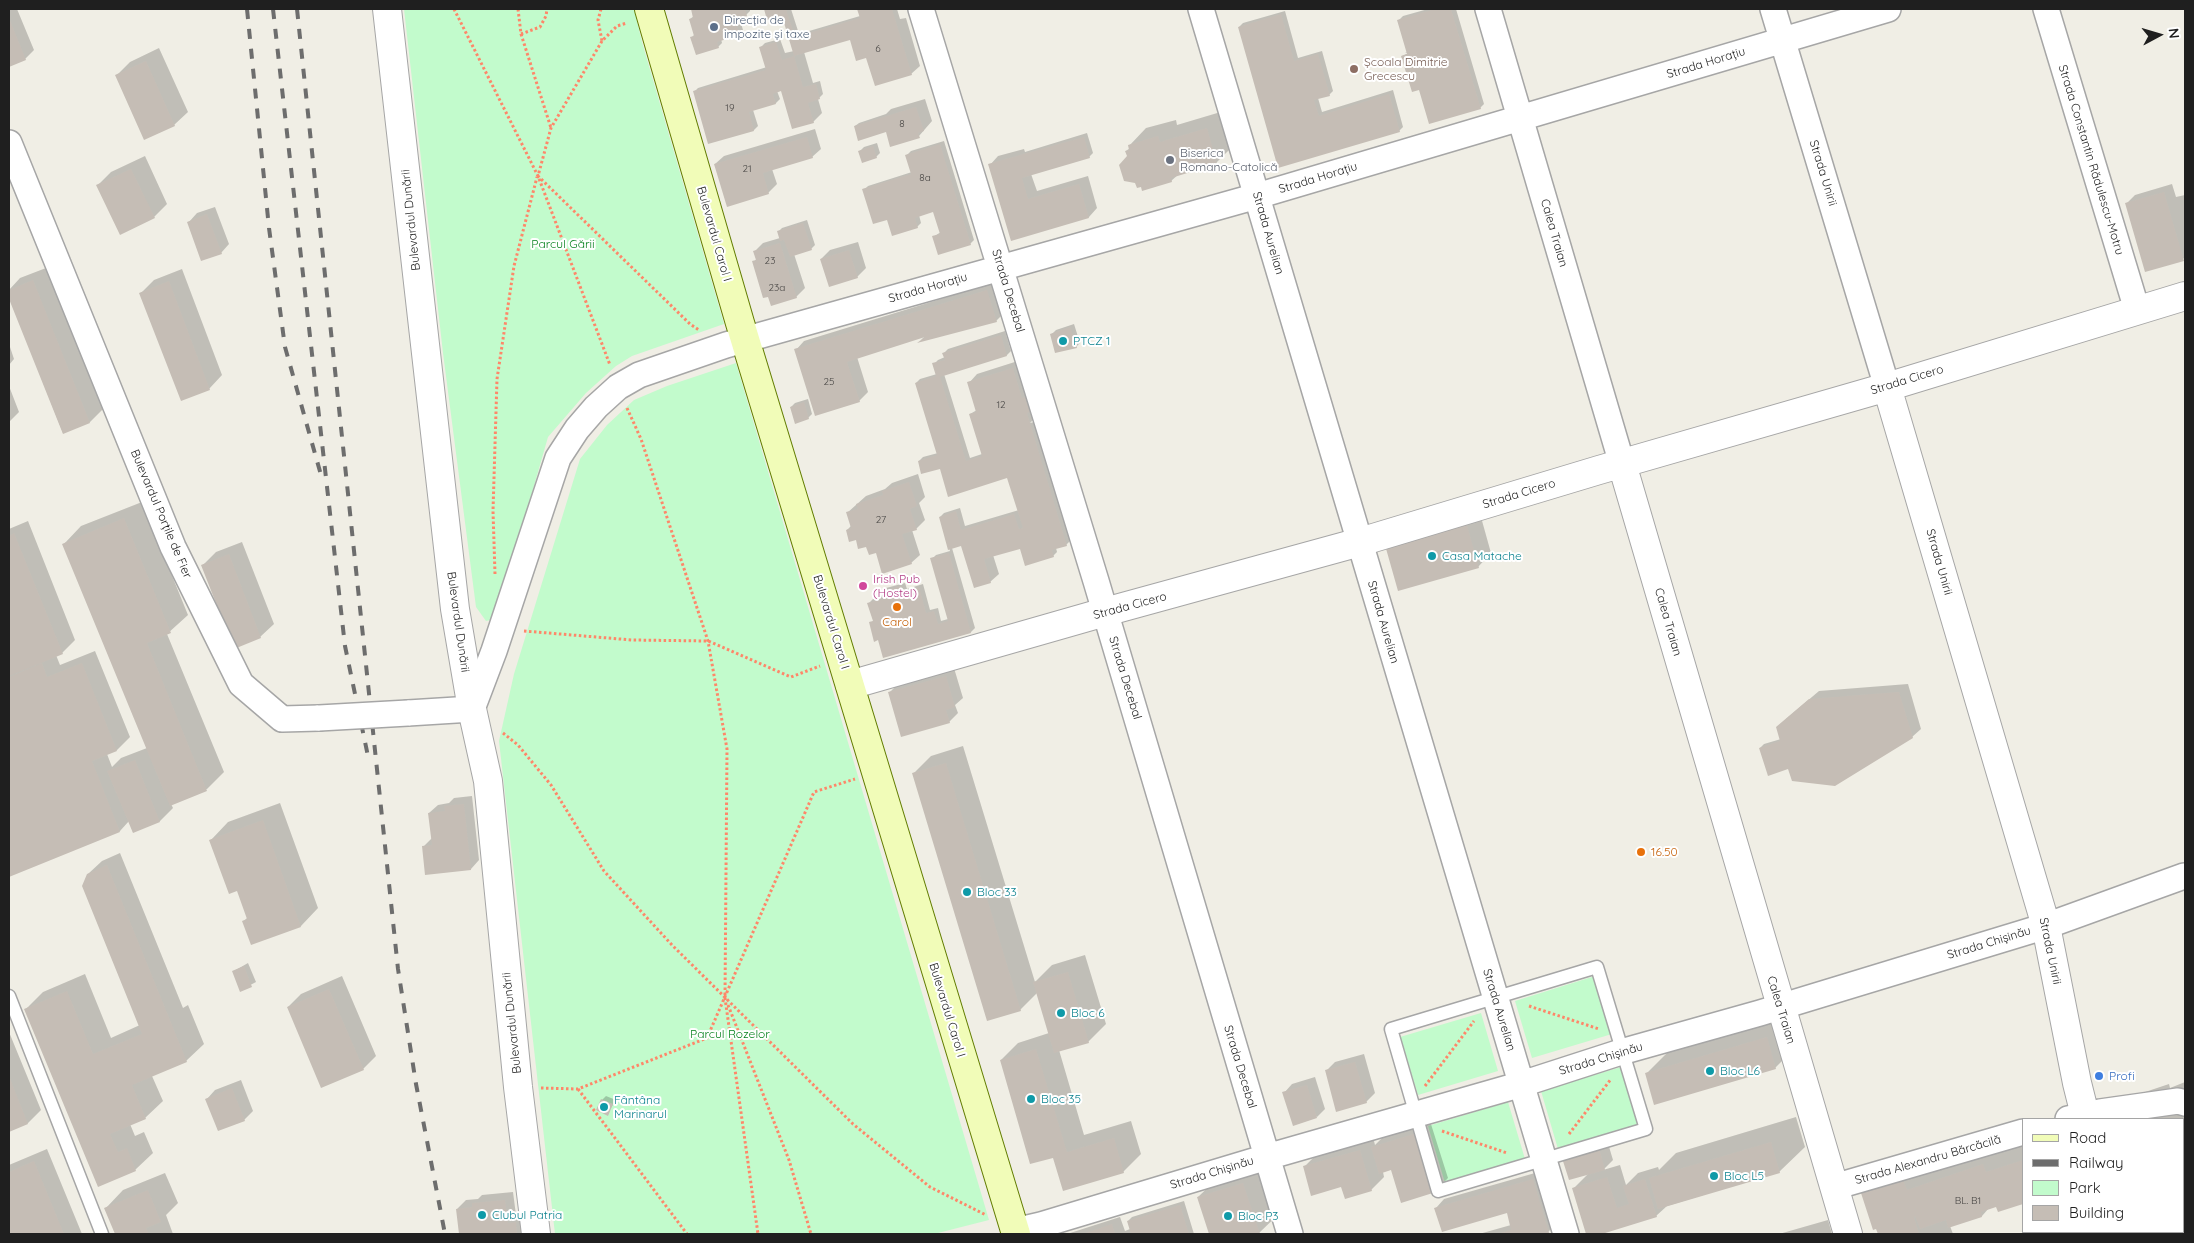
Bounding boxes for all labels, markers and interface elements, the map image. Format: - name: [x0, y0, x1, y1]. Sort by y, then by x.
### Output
- north arrow: [2134, 10, 2184, 60]
- place label: Direcția de impozite și taxe: [724, 13, 810, 41]
- marker: Direcția de impozite și taxe: [708, 21, 720, 33]
- text: N: [2164, 27, 2183, 39]
- house number: 6: [875, 43, 881, 55]
- street label: Strada Horațiu: [1665, 44, 1747, 82]
- place label: Școala Dimitrie Grecescu: [1364, 55, 1448, 83]
- marker: Școala Dimitrie Grecescu: [1348, 63, 1360, 75]
- street label: Strada Constantin Rădulescu-Motru: [2055, 63, 2127, 257]
- house number: 19: [725, 102, 735, 114]
- house number: 8: [899, 118, 905, 130]
- street label: Strada Unirii: [1806, 138, 1840, 208]
- place label: Biserica Romano-Catolică: [1180, 146, 1277, 174]
- marker: Biserica Romano-Catolică: [1164, 154, 1176, 166]
- street label: Strada Horațiu: [1277, 159, 1359, 197]
- house number: 21: [742, 163, 752, 175]
- street label: Bulevardul Dunării: [399, 169, 423, 271]
- house number: 8a: [919, 172, 931, 184]
- street label: Bulevardul Carol I: [694, 185, 734, 283]
- street label: Strada Aurelian: [1249, 190, 1287, 276]
- street label: Calea Traian: [1537, 197, 1571, 269]
- park label: Parcul Gării: [531, 237, 595, 251]
- street label: Strada Decebal: [989, 248, 1027, 334]
- house number: 23: [765, 255, 775, 267]
- street label: Strada Horațiu: [887, 270, 969, 306]
- house number: 23a: [769, 282, 785, 294]
- place label: PTCZ 1: [1073, 334, 1110, 348]
- marker: PTCZ 1: [1057, 335, 1069, 347]
- street label: Strada Cicero: [1869, 362, 1945, 398]
- house number: 25: [824, 376, 834, 388]
- house number: 12: [996, 399, 1006, 411]
- street label: Bulevardul Porțile de Fier: [127, 447, 195, 581]
- street label: Strada Cicero: [1481, 476, 1557, 512]
- house number: 27: [876, 514, 886, 526]
- street label: Strada Unirii: [1923, 527, 1955, 597]
- place label: Casa Matache: [1442, 549, 1522, 563]
- marker: Casa Matache: [1426, 550, 1438, 562]
- street label: Bulevardul Dunării: [444, 571, 472, 673]
- place label: Irish Pub (Hostel): [873, 572, 920, 600]
- street label: Bulevardul Carol I: [810, 573, 852, 671]
- street label: Strada Aurelian: [1364, 579, 1402, 665]
- marker: Irish Pub (Hostel): [857, 580, 869, 592]
- street label: Calea Traian: [1651, 586, 1685, 658]
- street label: Strada Cicero: [1092, 589, 1168, 623]
- marker: Carol: [891, 601, 903, 613]
- place label: Carol: [882, 615, 912, 629]
- street label: Strada Decebal: [1106, 635, 1144, 721]
- place label: 16.50: [1651, 845, 1678, 859]
- marker: 16.50: [1635, 846, 1647, 858]
- place label: Bloc 33: [977, 885, 1017, 899]
- marker: Bloc 33: [961, 886, 973, 898]
- street label: Strada Unirii: [2036, 916, 2064, 986]
- street label: Strada Chișinău: [1945, 923, 2033, 963]
- street label: Bulevardul Carol I: [926, 961, 968, 1059]
- street label: Strada Aurelian: [1480, 967, 1518, 1053]
- street label: Bulevardul Dunării: [500, 972, 524, 1074]
- street label: Calea Traian: [1764, 974, 1798, 1046]
- place label: Bloc 6: [1071, 1006, 1105, 1020]
- marker: Bloc 6: [1055, 1007, 1067, 1019]
- street label: Strada Decebal: [1221, 1024, 1259, 1110]
- park label: Parcul Rozelor: [690, 1027, 770, 1041]
- street label: Strada Chișinău: [1557, 1039, 1645, 1079]
- place label: Bloc L6: [1720, 1064, 1760, 1078]
- marker: Bloc L6: [1704, 1065, 1716, 1077]
- place label: Profi: [2109, 1069, 2135, 1083]
- marker: Profi: [2093, 1070, 2105, 1082]
- place label: Bloc 35: [1041, 1092, 1081, 1106]
- place label: Fântâna Marinarul: [614, 1093, 667, 1121]
- marker: Bloc 35: [1025, 1093, 1037, 1105]
- marker: Fântâna Marinarul: [598, 1101, 610, 1113]
- legend: [2022, 1118, 2184, 1233]
- text: Road: [2069, 1128, 2106, 1147]
- street label: Strada Alexandru Bărcăcilă: [1853, 1132, 2003, 1188]
- street label: Strada Chișinău: [1168, 1153, 1256, 1193]
- text: Railway: [2069, 1153, 2124, 1172]
- place label: Bloc L5: [1724, 1169, 1764, 1183]
- marker: Bloc L5: [1708, 1170, 1720, 1182]
- text: Park: [2069, 1178, 2101, 1197]
- house number: BL. B1: [1955, 1195, 1981, 1207]
- text: Building: [2069, 1203, 2124, 1222]
- place label: Clubul Patria: [492, 1208, 562, 1222]
- marker: Clubul Patria: [476, 1209, 488, 1221]
- place label: Bloc P3: [1238, 1209, 1279, 1223]
- marker: Bloc P3: [1222, 1210, 1234, 1222]

